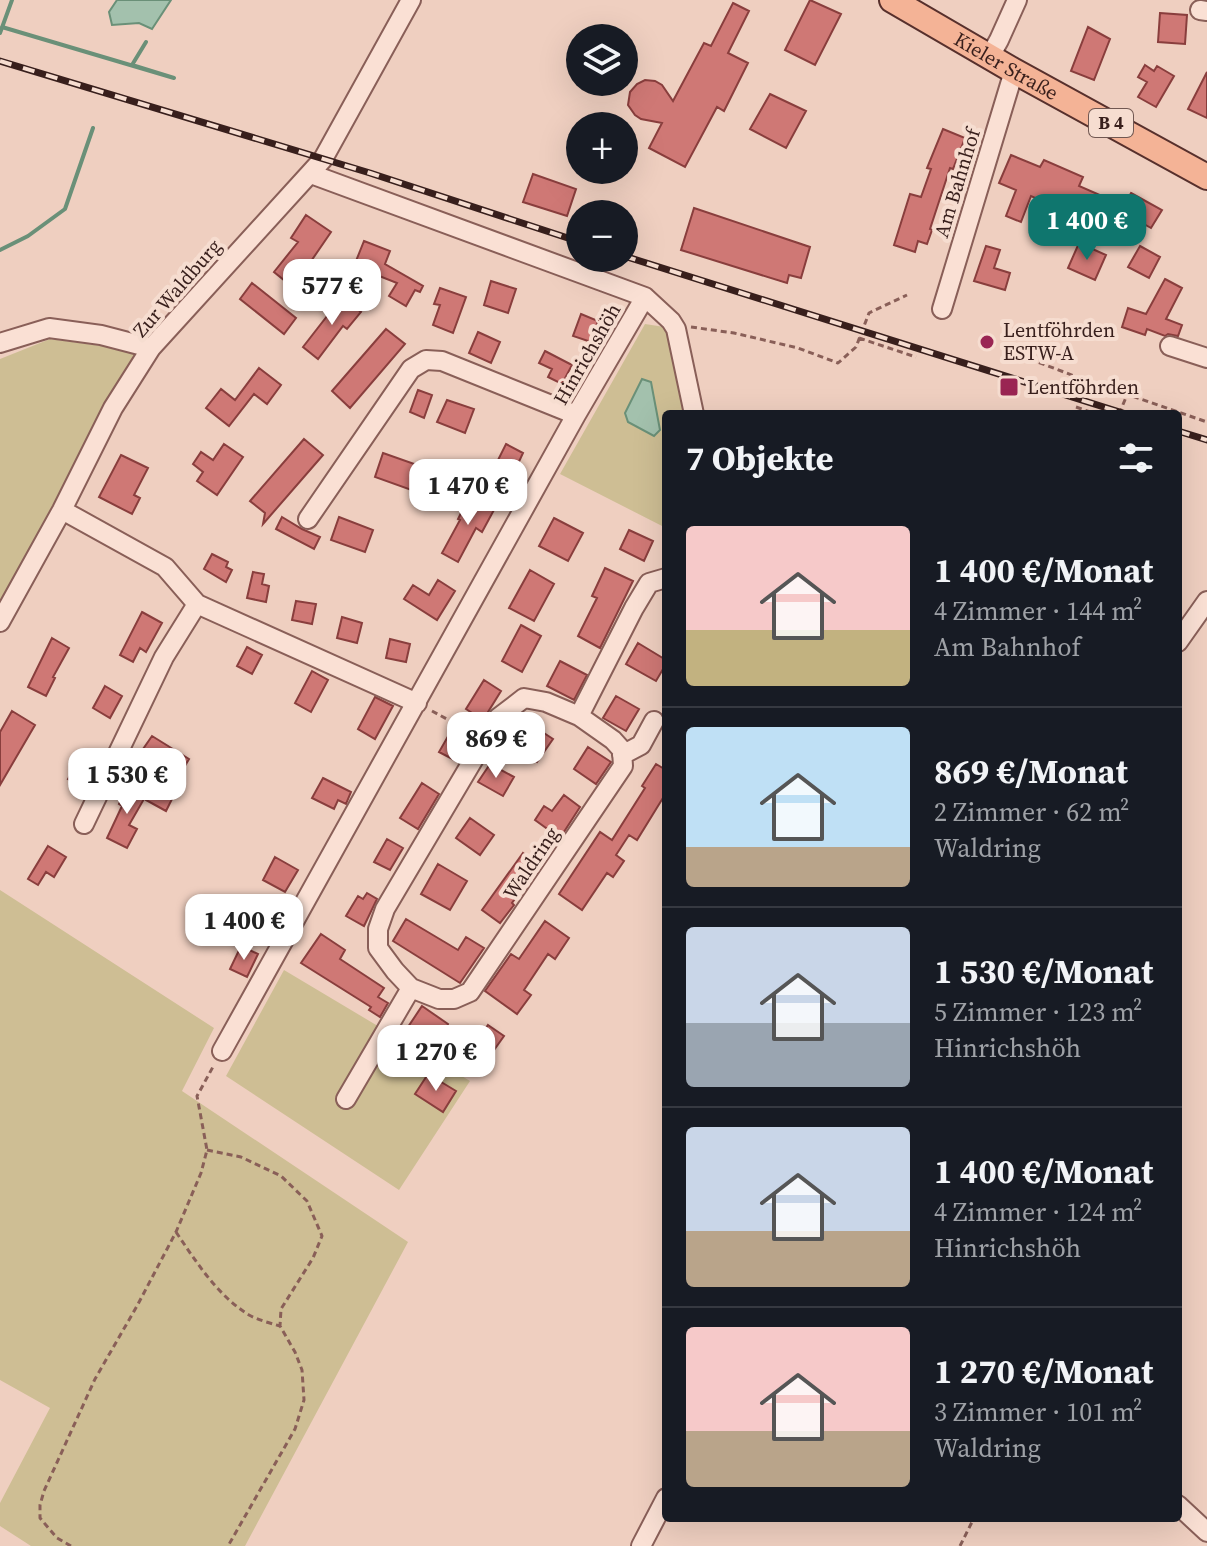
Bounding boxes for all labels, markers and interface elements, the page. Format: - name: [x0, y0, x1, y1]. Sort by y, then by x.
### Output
- map controls: [566, 24, 638, 272]
- button: layers: [566, 24, 638, 96]
- street label: Kieler Straße: [949, 25, 1063, 107]
- road number: B 4: [1089, 109, 1133, 137]
- button: +: [566, 112, 638, 184]
- street label: Am Bahnhof: [927, 123, 987, 241]
- pin: 1 400 €: [1013, 194, 1161, 262]
- button: −: [566, 200, 638, 272]
- text: 1 400 €: [1046, 202, 1128, 238]
- street label: Zur Waldburg: [126, 233, 228, 343]
- pin: 577 €: [276, 259, 388, 327]
- text: 577 €: [301, 267, 363, 303]
- street label: Hinrichshöh: [547, 298, 627, 410]
- place label: Lentföhrden ESTW-A: [1003, 316, 1115, 367]
- marker: Lentföhrden ESTW-A: [978, 333, 996, 351]
- place label: Lentföhrden: [1027, 373, 1139, 401]
- marker: Lentföhrden: [998, 376, 1020, 398]
- text: 7 Objekte: [686, 435, 834, 481]
- icon: filters: [1114, 436, 1158, 480]
- pin: 1 470 €: [394, 459, 542, 527]
- text: 1 470 €: [427, 467, 509, 503]
- text: 1 400 €/Monat: [934, 547, 1154, 593]
- icon: home: [750, 558, 846, 654]
- text: 4 Zimmer · 144 m²: [934, 593, 1142, 629]
- text: Am Bahnhof: [934, 629, 1081, 665]
- pin: 869 €: [440, 712, 552, 780]
- text: 869 €: [465, 720, 527, 756]
- pin: 1 530 €: [53, 748, 201, 816]
- text: 869 €/Monat: [934, 748, 1128, 794]
- text: 1 530 €: [86, 756, 168, 792]
- icon: home: [750, 759, 846, 855]
- text: 2 Zimmer · 62 m²: [934, 794, 1129, 830]
- street label: Waldring: [496, 821, 566, 905]
- text: Waldring: [934, 830, 1041, 866]
- pin: 1 400 €: [170, 894, 318, 962]
- text: 1 400 €: [203, 902, 285, 938]
- text: 1 530 €/Monat: [934, 948, 1154, 994]
- icon: home: [750, 959, 846, 1055]
- text: 5 Zimmer · 123 m²: [934, 994, 1142, 1030]
- pin: 1 270 €: [362, 1025, 510, 1093]
- text: Hinrichshöh: [934, 1030, 1081, 1066]
- text: 1 270 €: [395, 1033, 477, 1069]
- text: 1 400 €/Monat: [934, 1148, 1154, 1194]
- icon: home: [750, 1159, 846, 1255]
- text: 4 Zimmer · 124 m²: [934, 1194, 1142, 1230]
- text: Hinrichshöh: [934, 1230, 1081, 1266]
- text: 1 270 €/Monat: [934, 1348, 1154, 1394]
- icon: home: [750, 1359, 846, 1455]
- text: 3 Zimmer · 101 m²: [934, 1394, 1142, 1430]
- text: Waldring: [934, 1430, 1041, 1466]

